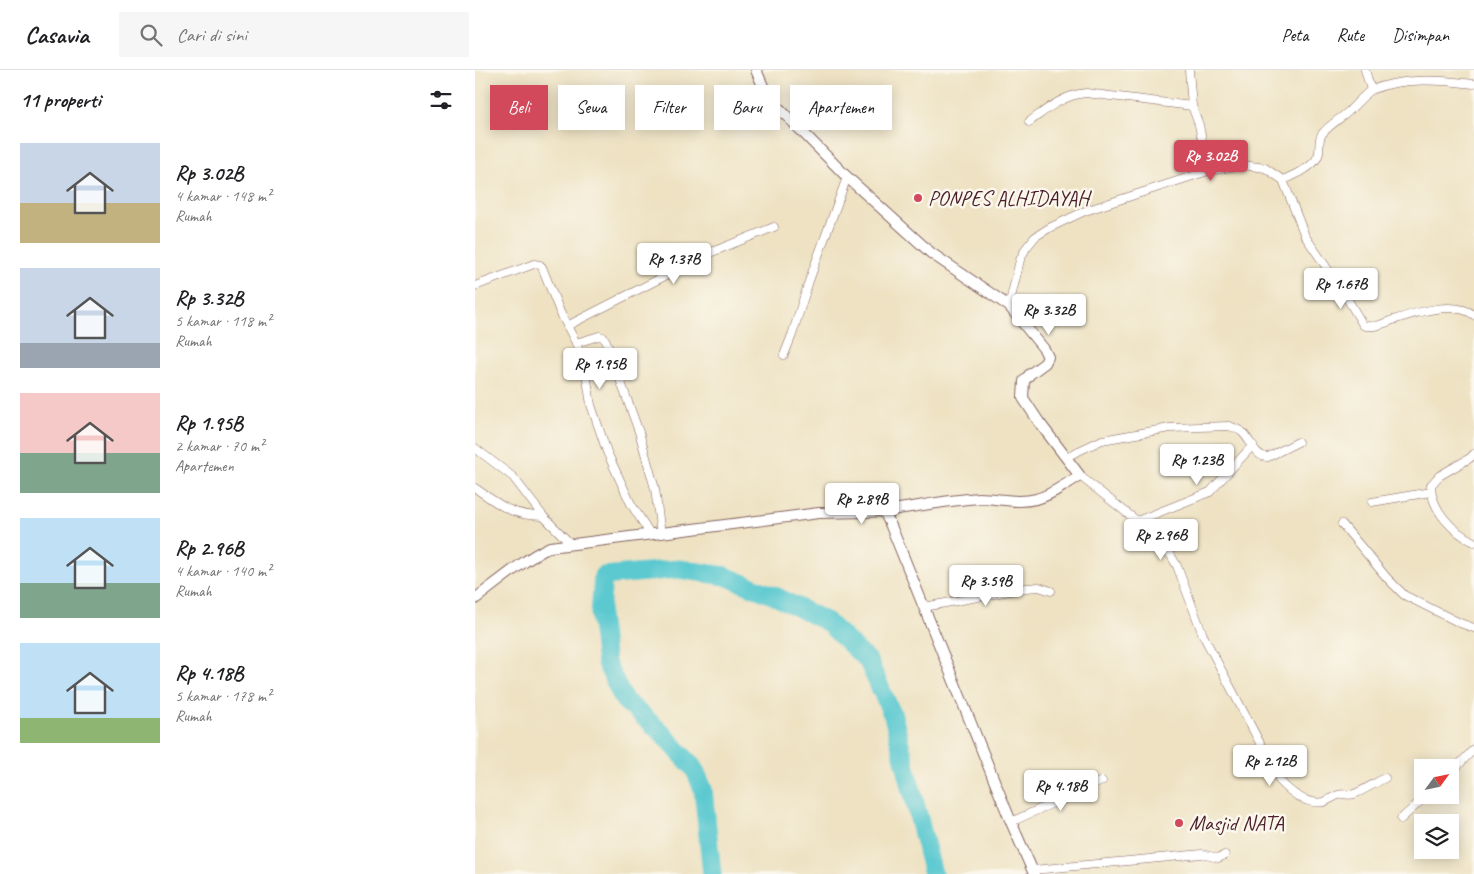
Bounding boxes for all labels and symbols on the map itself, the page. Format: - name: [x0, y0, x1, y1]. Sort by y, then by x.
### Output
- pin: Rp 3.02B: [1159, 140, 1263, 182]
- place label: PONPES ALHIDAYAH: [928, 185, 1092, 211]
- marker: PONPES ALHIDAYAH: [912, 192, 924, 204]
- pin: Rp 1.37B: [622, 242, 726, 285]
- pin: Rp 1.67B: [1289, 268, 1393, 310]
- pin: Rp 3.32B: [997, 294, 1101, 336]
- pin: Rp 1.95B: [548, 348, 652, 390]
- pin: Rp 1.23B: [1145, 444, 1249, 486]
- pin: Rp 2.89B: [810, 482, 914, 525]
- pin: Rp 2.96B: [1109, 518, 1213, 561]
- pin: Rp 3.59B: [934, 564, 1038, 607]
- pin: Rp 2.12B: [1218, 744, 1322, 787]
- north arrow: [1414, 759, 1459, 804]
- pin: Rp 4.18B: [1009, 770, 1113, 812]
- place label: Masjid NATA: [1189, 810, 1284, 836]
- marker: Masjid NATA: [1173, 817, 1185, 829]

